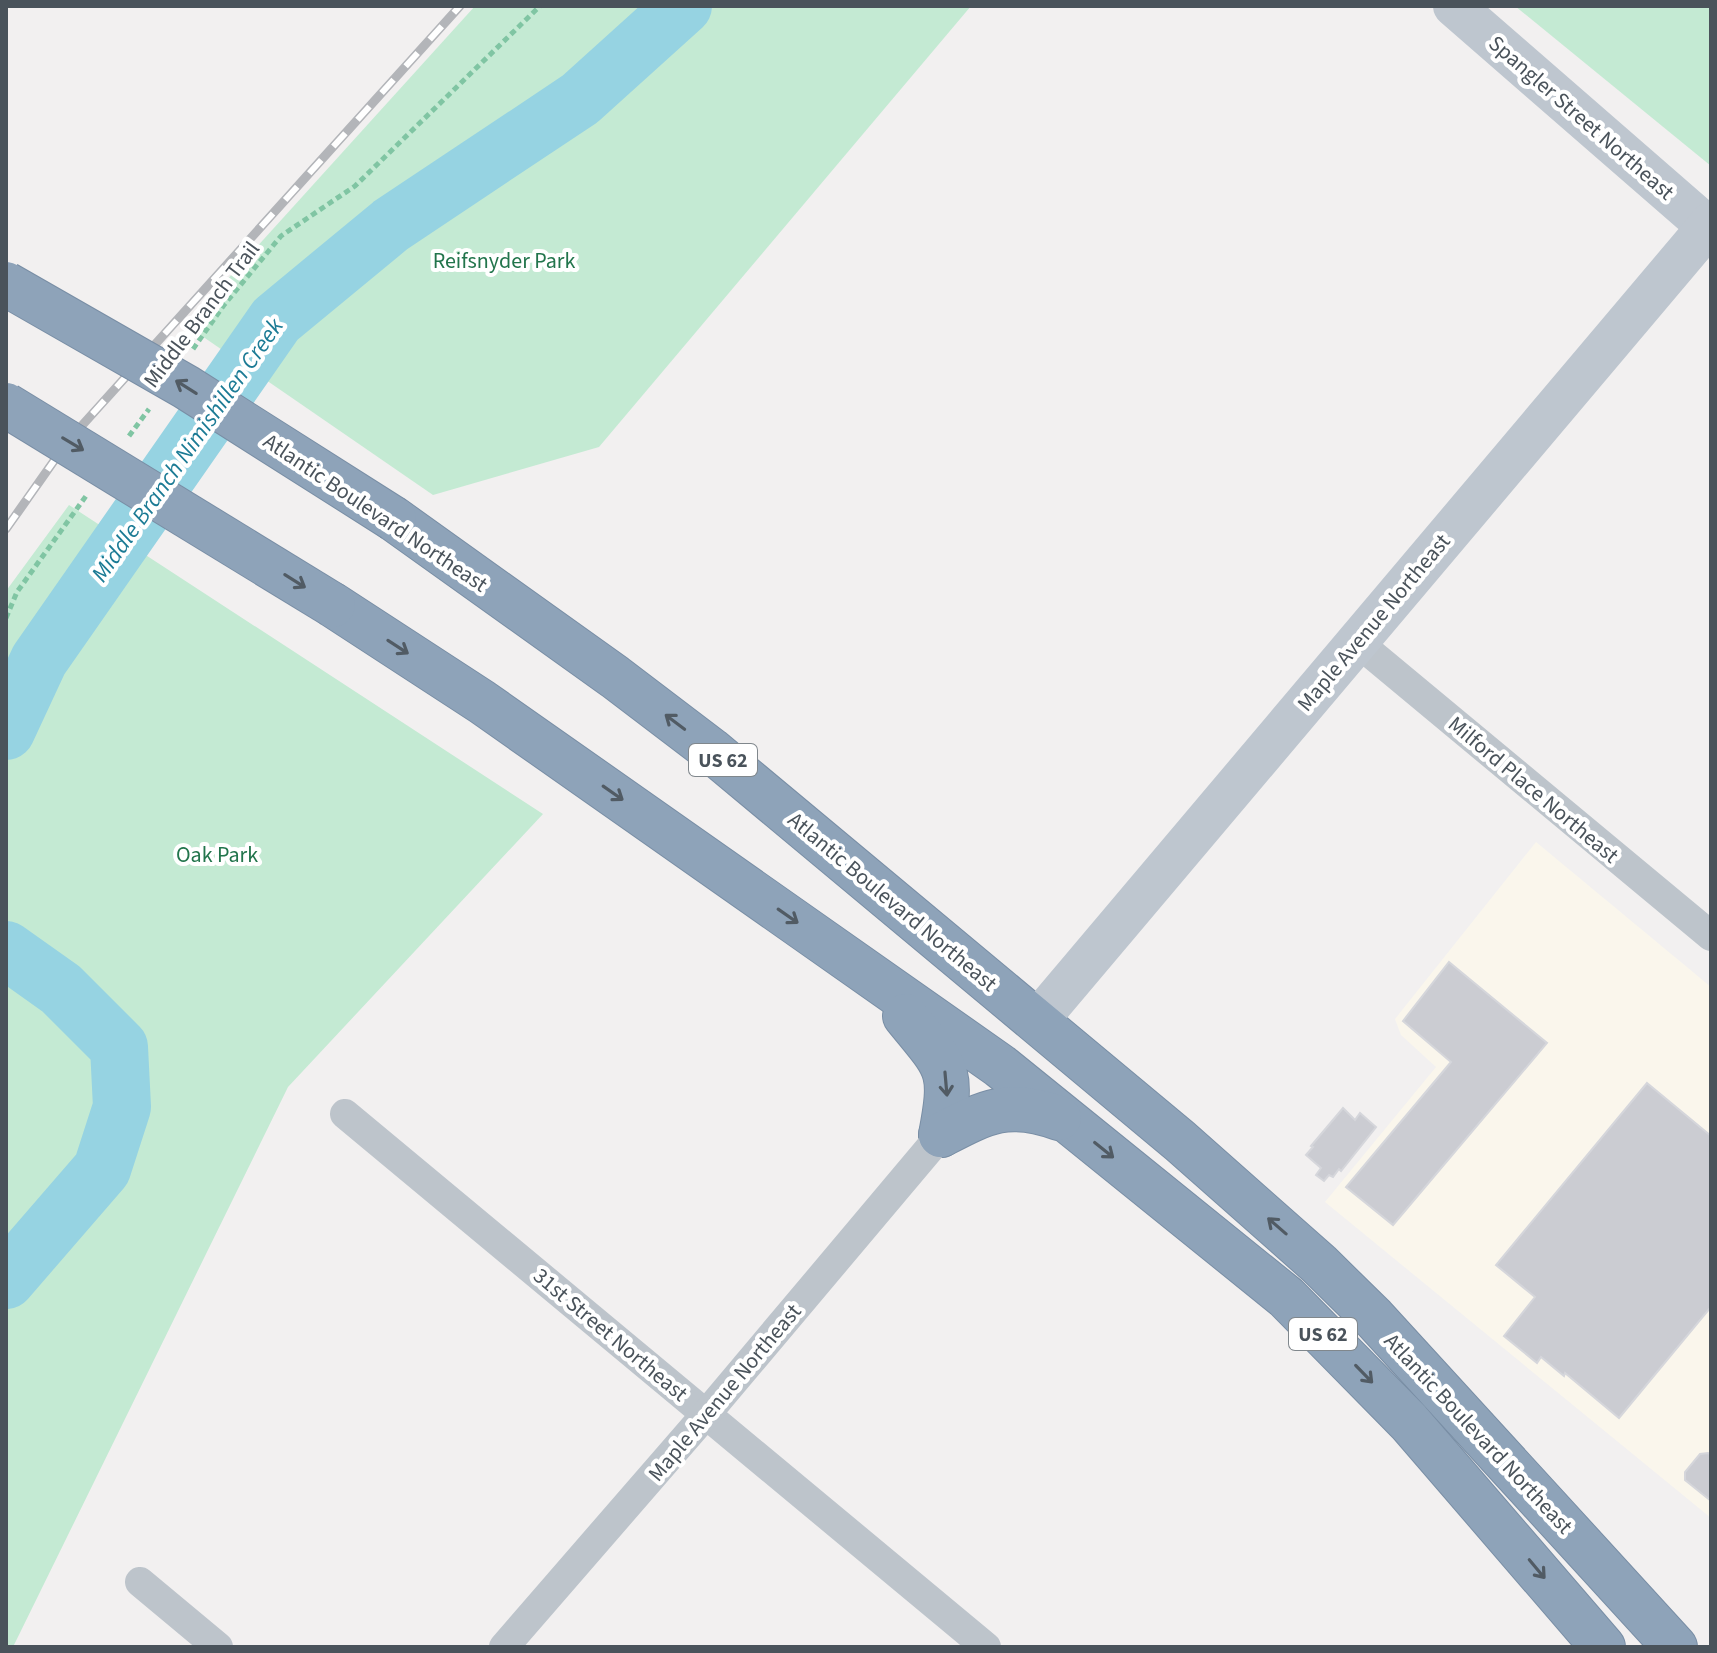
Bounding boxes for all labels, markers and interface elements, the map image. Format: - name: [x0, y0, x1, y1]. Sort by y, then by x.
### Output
- street label: Spangler Street Northeast: [1481, 28, 1682, 208]
- street label: Middle Branch Trail: [136, 235, 268, 395]
- park label: Reifsnyder Park: [433, 245, 575, 277]
- water label: Middle Branch Nimishillen Creek: [83, 311, 292, 589]
- one-way arrow: [175, 378, 198, 394]
- street label: Atlantic Boulevard Northeast: [257, 426, 495, 600]
- one-way arrow: [61, 436, 84, 452]
- street label: Maple Avenue Northeast: [1290, 526, 1458, 719]
- one-way arrow: [283, 572, 305, 589]
- one-way arrow: [387, 639, 409, 656]
- street label: Milford Place Northeast: [1441, 709, 1626, 871]
- one-way arrow: [664, 714, 686, 731]
- road number: US 62: [689, 744, 757, 776]
- one-way arrow: [602, 785, 624, 801]
- street label: Atlantic Boulevard Northeast: [781, 804, 1004, 999]
- park label: Oak Park: [176, 839, 258, 871]
- one-way arrow: [776, 908, 798, 924]
- one-way arrow: [939, 1071, 954, 1097]
- one-way arrow: [1093, 1141, 1114, 1159]
- one-way arrow: [1267, 1217, 1287, 1235]
- street label: 31st Street Northeast: [526, 1260, 695, 1409]
- street label: Maple Avenue Northeast: [641, 1296, 809, 1489]
- road number: US 62: [1289, 1318, 1357, 1350]
- street label: Atlantic Boulevard Northeast: [1376, 1326, 1581, 1542]
- one-way arrow: [1354, 1364, 1373, 1384]
- one-way arrow: [1528, 1558, 1546, 1578]

